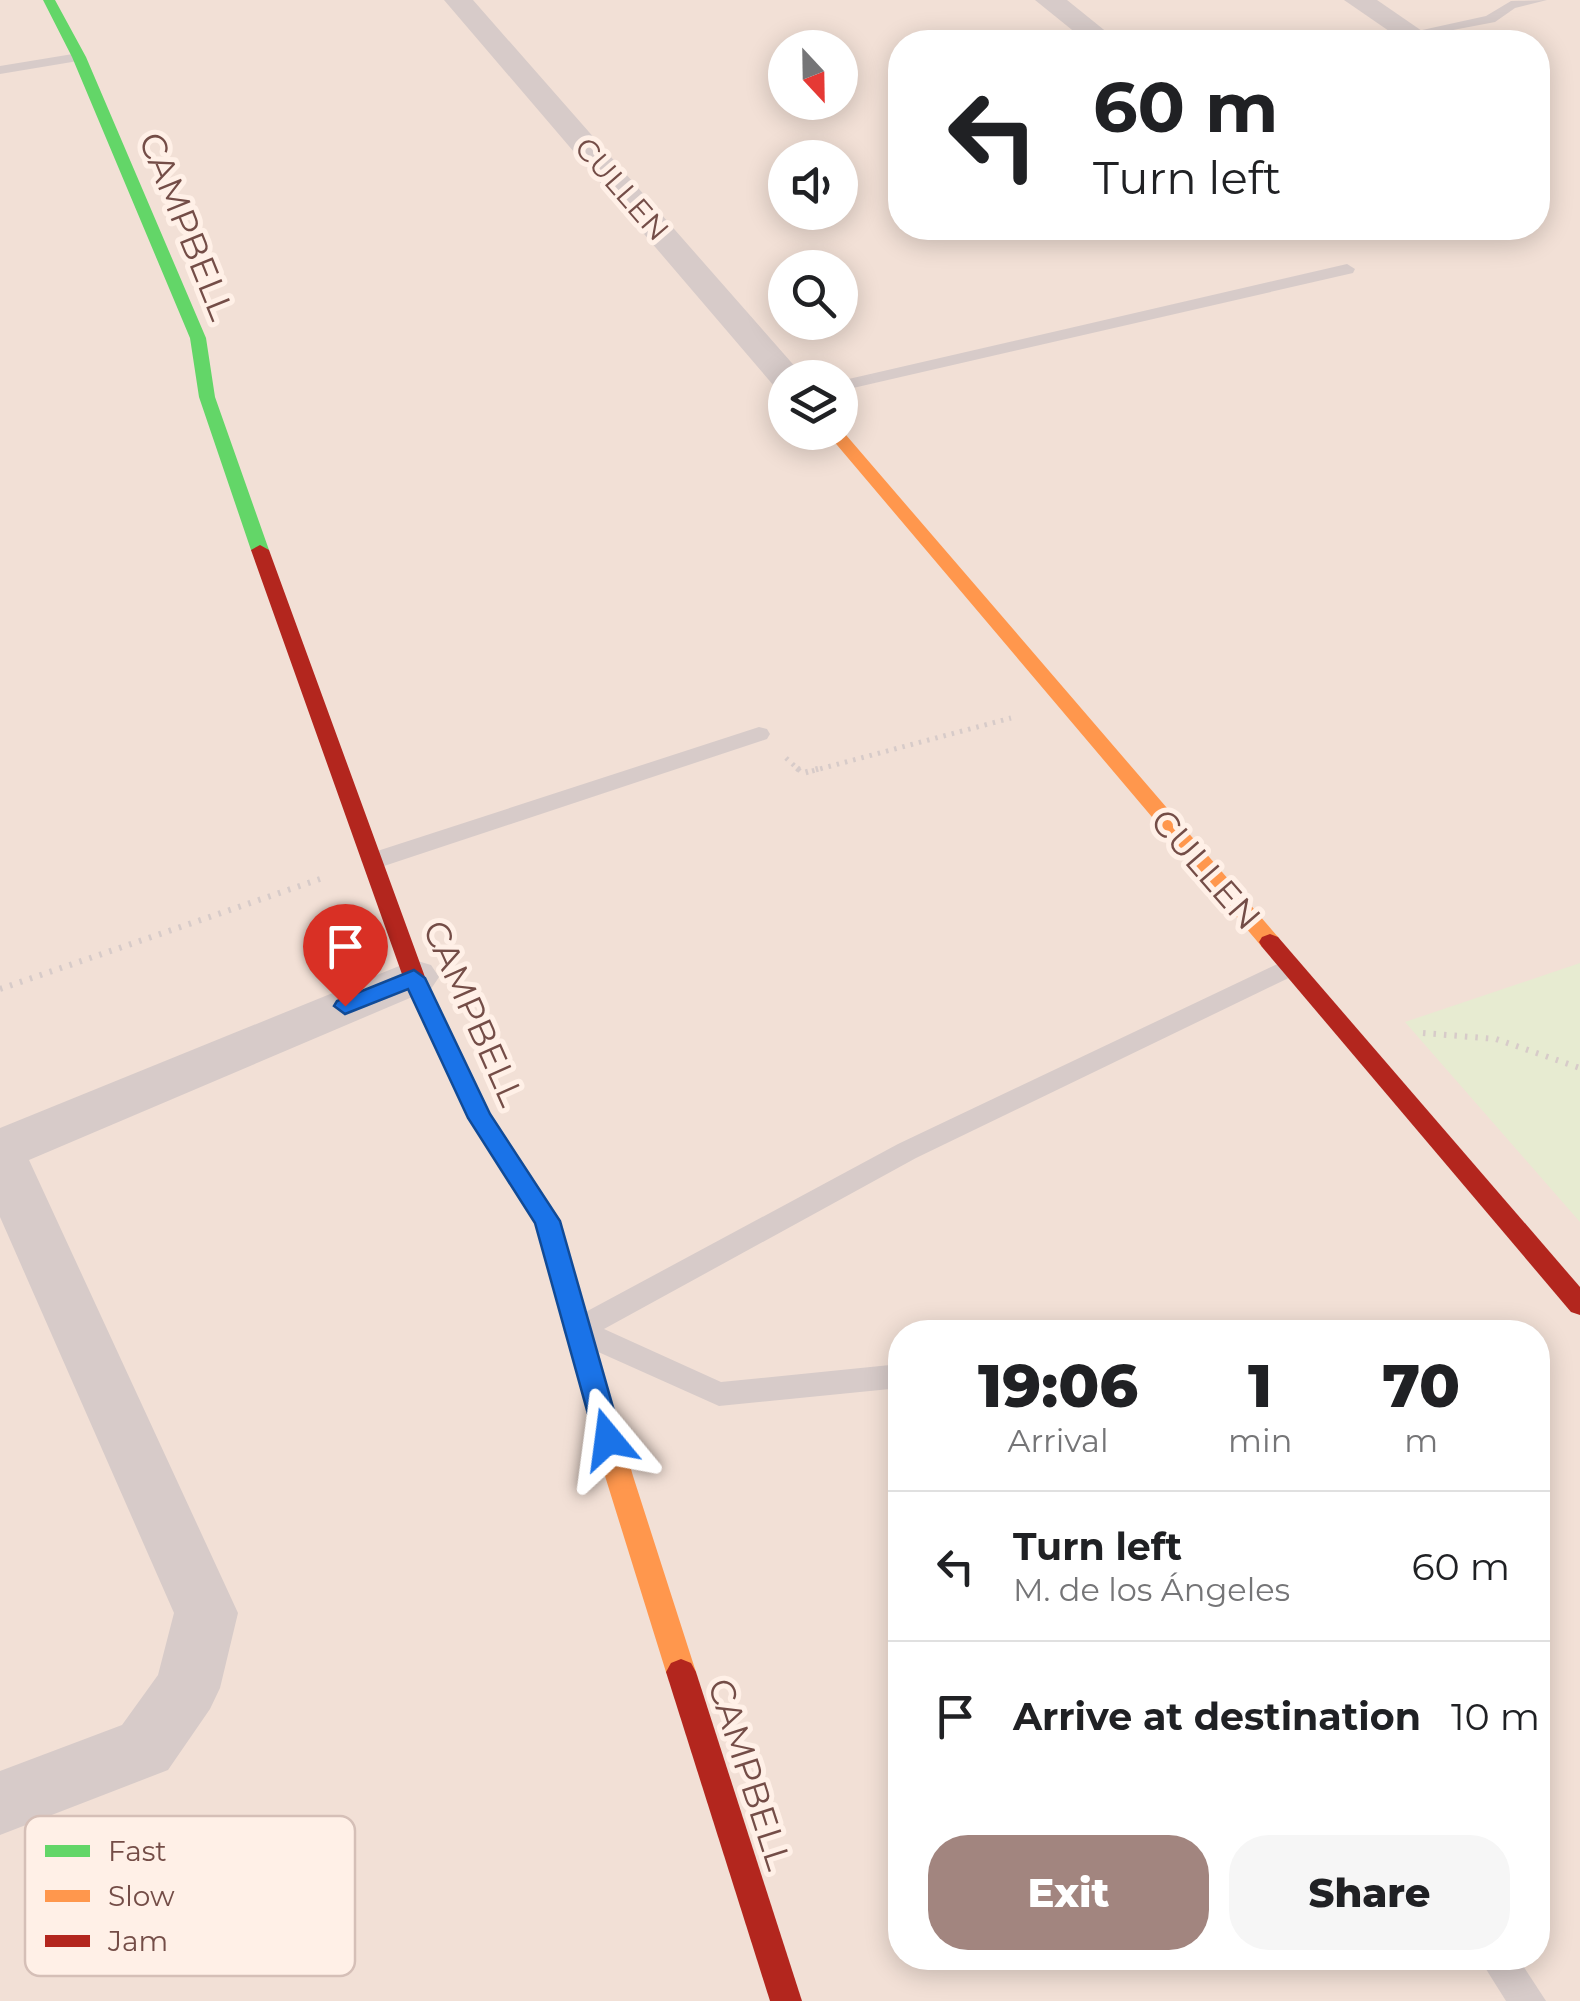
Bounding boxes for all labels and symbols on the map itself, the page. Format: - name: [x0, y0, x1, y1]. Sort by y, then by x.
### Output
- north arrow: [768, 30, 858, 120]
- street label: CAMPBELL: [130, 126, 244, 326]
- street label: CULLEN: [567, 130, 677, 248]
- street label: CULLEN: [1142, 800, 1270, 938]
- pin: [303, 904, 388, 1007]
- street label: CAMPBELL: [414, 914, 534, 1113]
- position arrow: [556, 1387, 660, 1491]
- street label: CAMPBELL: [699, 1673, 801, 1875]
- legend: [25, 1816, 355, 1976]
- text: Fast: [108, 1834, 167, 1868]
- text: Slow: [108, 1879, 175, 1913]
- text: Jam: [107, 1924, 168, 1958]

